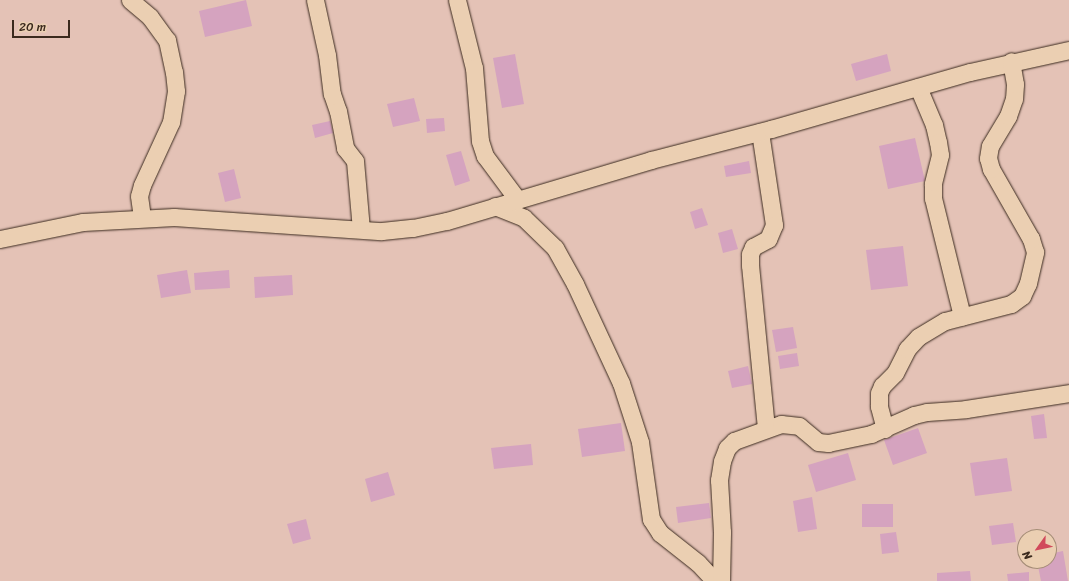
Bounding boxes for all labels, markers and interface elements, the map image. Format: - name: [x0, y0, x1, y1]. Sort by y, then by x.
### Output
- scale bar: [14, 12, 72, 38]
- text: 20 m: [19, 16, 46, 38]
- north arrow: [1017, 529, 1057, 569]
- text: N: [1017, 547, 1037, 564]

